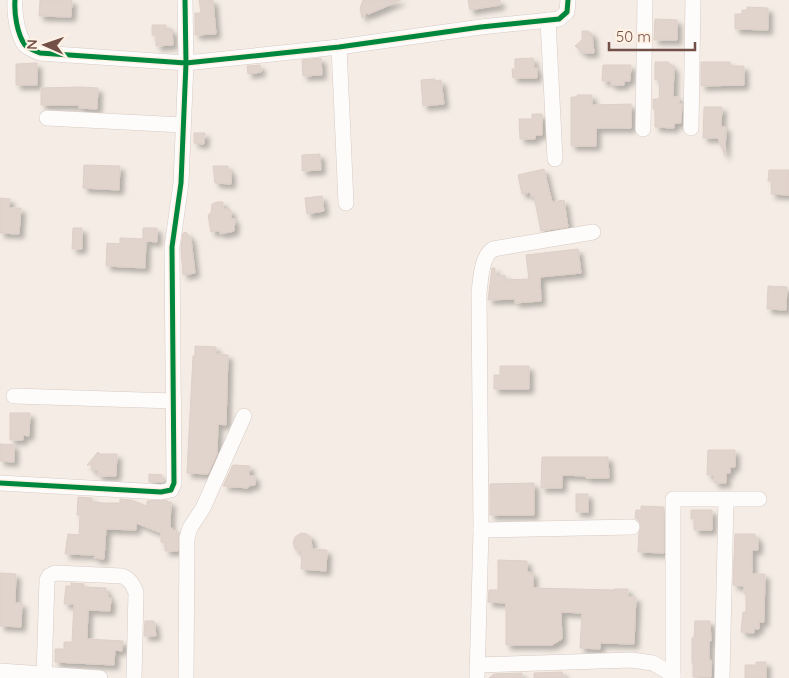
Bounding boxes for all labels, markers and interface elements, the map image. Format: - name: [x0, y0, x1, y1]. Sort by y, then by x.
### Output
- north arrow: [20, 20, 70, 70]
- scale bar: [609, 20, 695, 52]
- text: 50 m: [616, 27, 651, 46]
- text: N: [23, 39, 41, 50]

